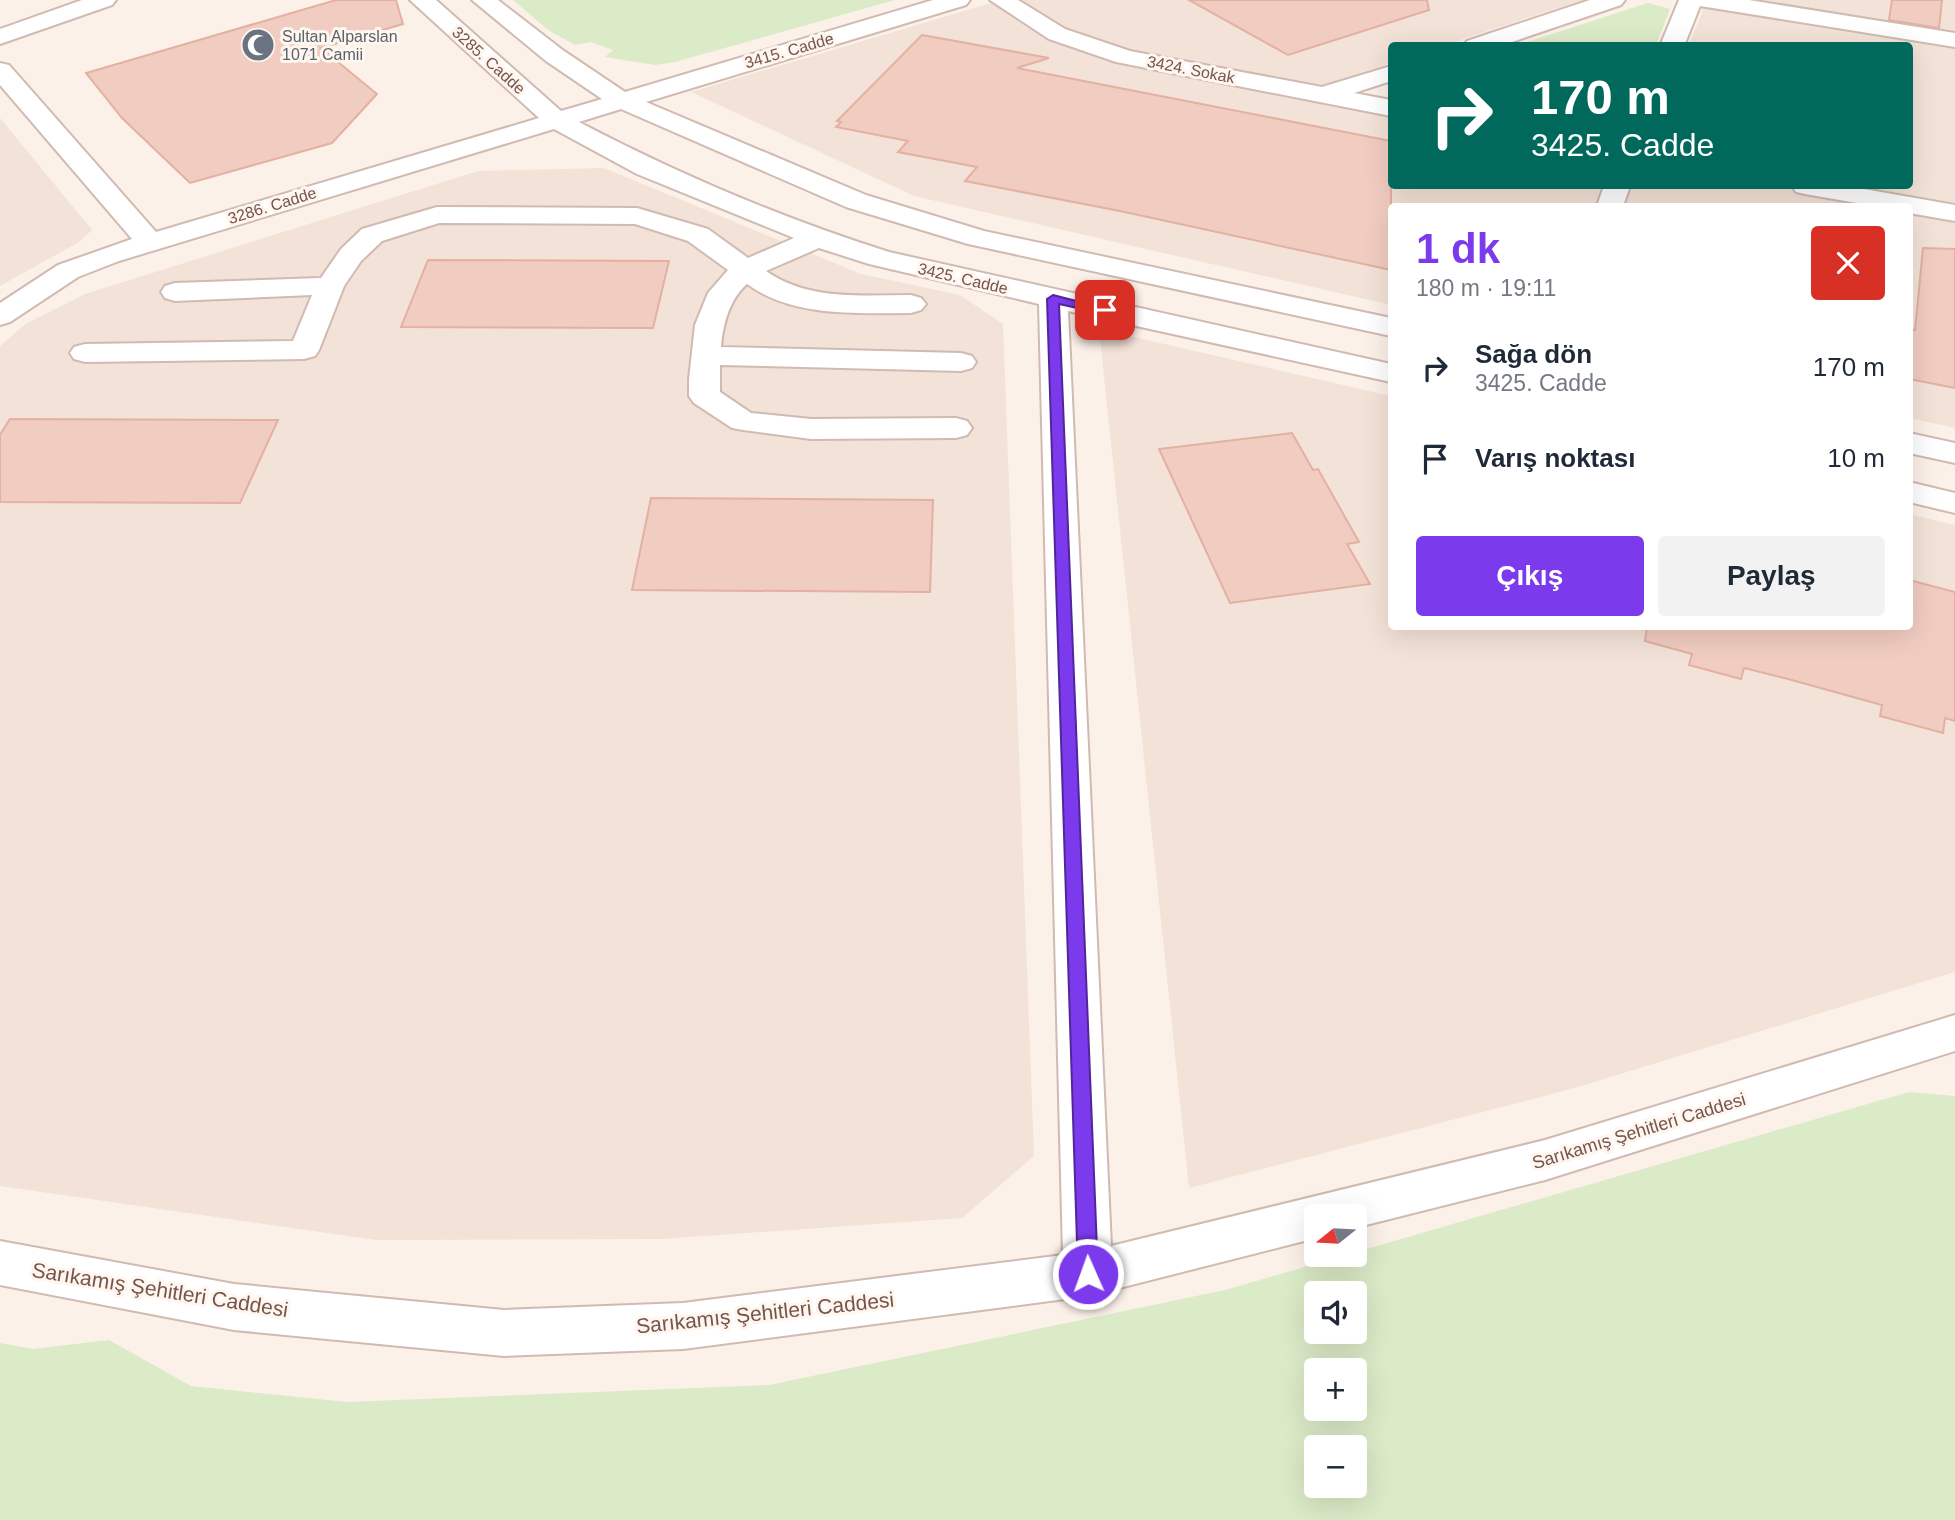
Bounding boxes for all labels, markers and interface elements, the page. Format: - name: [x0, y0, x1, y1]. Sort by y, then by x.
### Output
- street label: 3285. Cadde: [449, 23, 528, 97]
- mosque icon: Sultan Alparslan 1071 Camii: [239, 26, 277, 64]
- place label: Sultan Alparslan 1071 Camii: [282, 28, 398, 63]
- street label: 3415. Cadde: [743, 30, 836, 71]
- street label: 3424. Sokak: [1146, 53, 1237, 87]
- icon: right: [1416, 70, 1507, 161]
- text: 170 m: [1531, 70, 1670, 124]
- text: 3425. Cadde: [1531, 127, 1714, 163]
- street label: 3286. Cadde: [226, 184, 319, 227]
- text: 1 dk: [1416, 225, 1500, 272]
- button: close: [1811, 226, 1885, 300]
- street label: 3425. Cadde: [916, 260, 1010, 297]
- text: 180 m · 19:11: [1416, 275, 1556, 301]
- pin: [1075, 280, 1135, 340]
- icon: arrive: [1086, 291, 1124, 329]
- text: Sağa dön: [1475, 339, 1592, 369]
- icon: right: [1416, 349, 1454, 387]
- text: 170 m: [1813, 352, 1885, 382]
- text: 3425. Cadde: [1475, 370, 1607, 396]
- icon: arrive: [1416, 440, 1454, 478]
- text: Varış noktası: [1475, 443, 1635, 473]
- text: 10 m: [1827, 443, 1885, 473]
- button: Çıkış: [1416, 536, 1644, 616]
- button: Paylaş: [1658, 536, 1885, 616]
- street label: Sarıkamış Şehitleri Caddesi: [1530, 1089, 1748, 1173]
- north arrow: [1304, 1204, 1367, 1267]
- map controls: [1304, 1204, 1367, 1498]
- position arrow: [1051, 1237, 1125, 1311]
- street label: Sarıkamış Şehitleri Caddesi: [30, 1258, 290, 1321]
- button: sound: [1304, 1281, 1367, 1344]
- street label: Sarıkamış Şehitleri Caddesi: [635, 1288, 895, 1337]
- button: +: [1304, 1358, 1367, 1421]
- button: −: [1304, 1435, 1367, 1498]

